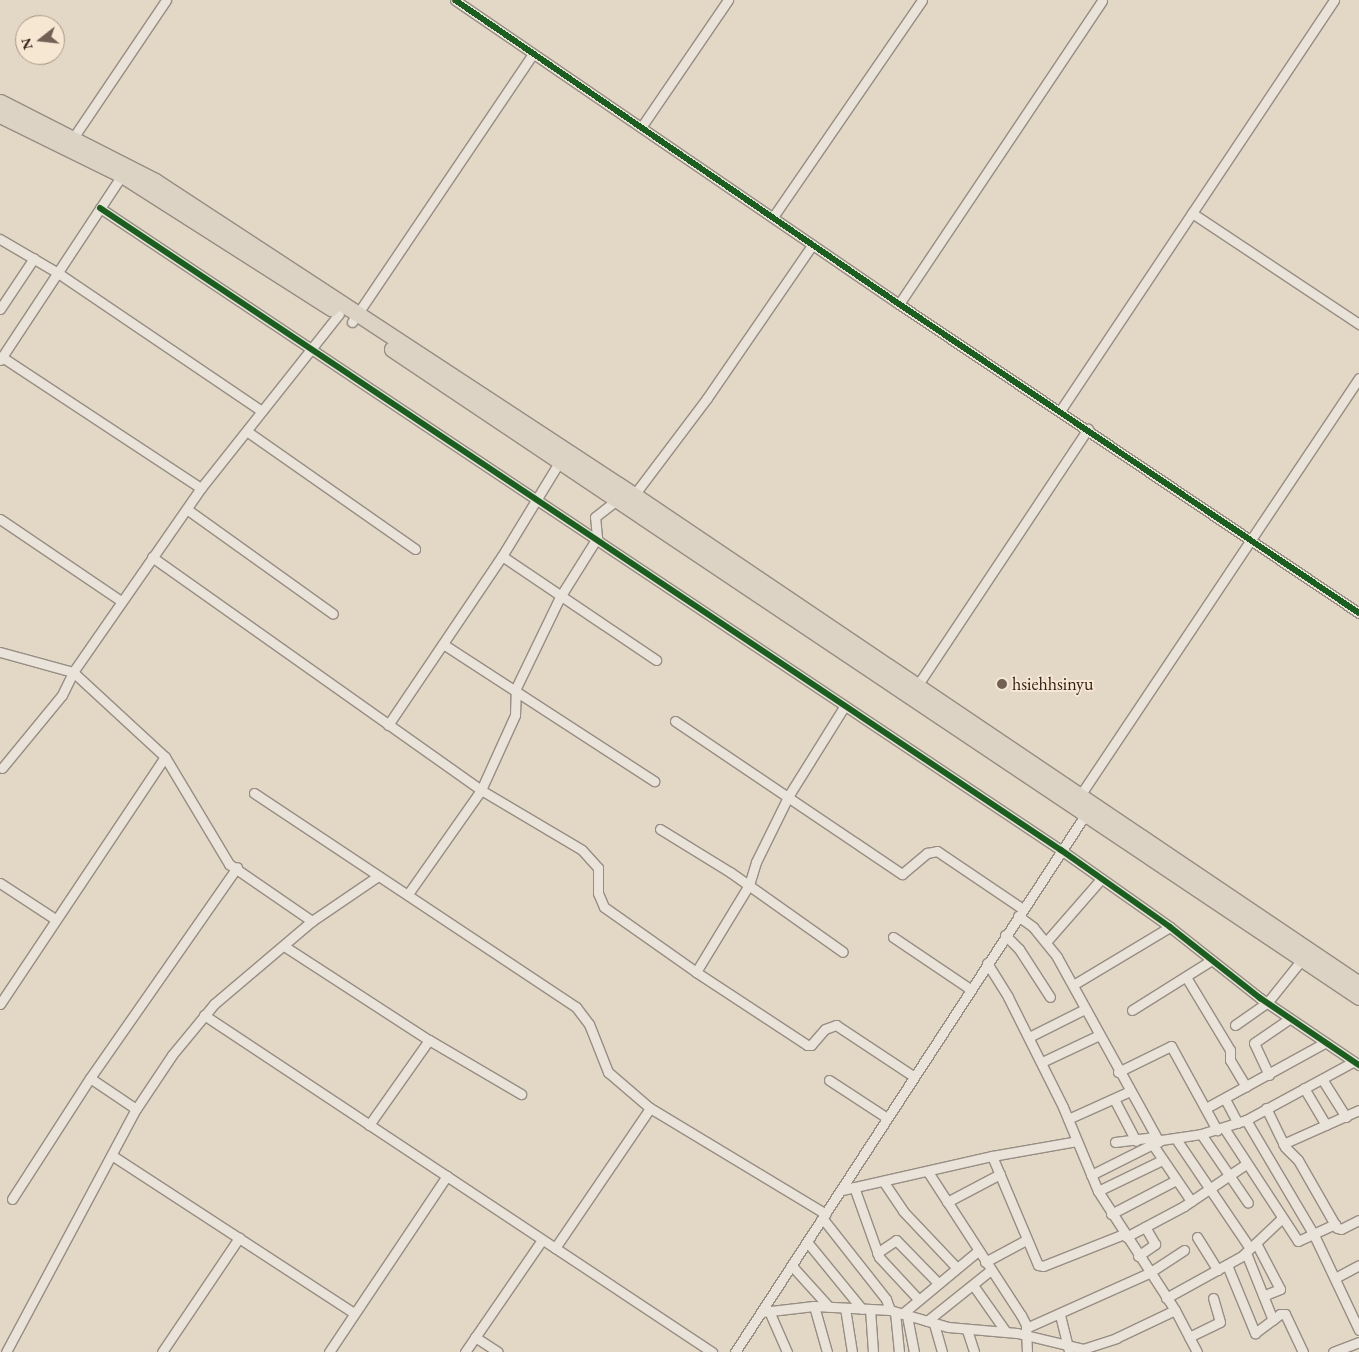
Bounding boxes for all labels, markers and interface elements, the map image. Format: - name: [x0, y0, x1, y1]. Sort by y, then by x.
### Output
- north arrow: [15, 15, 65, 65]
- text: N: [16, 36, 37, 52]
- place label: hsiehhsinyu: [1012, 673, 1093, 695]
- marker: hsiehhsinyu: [996, 678, 1008, 690]

